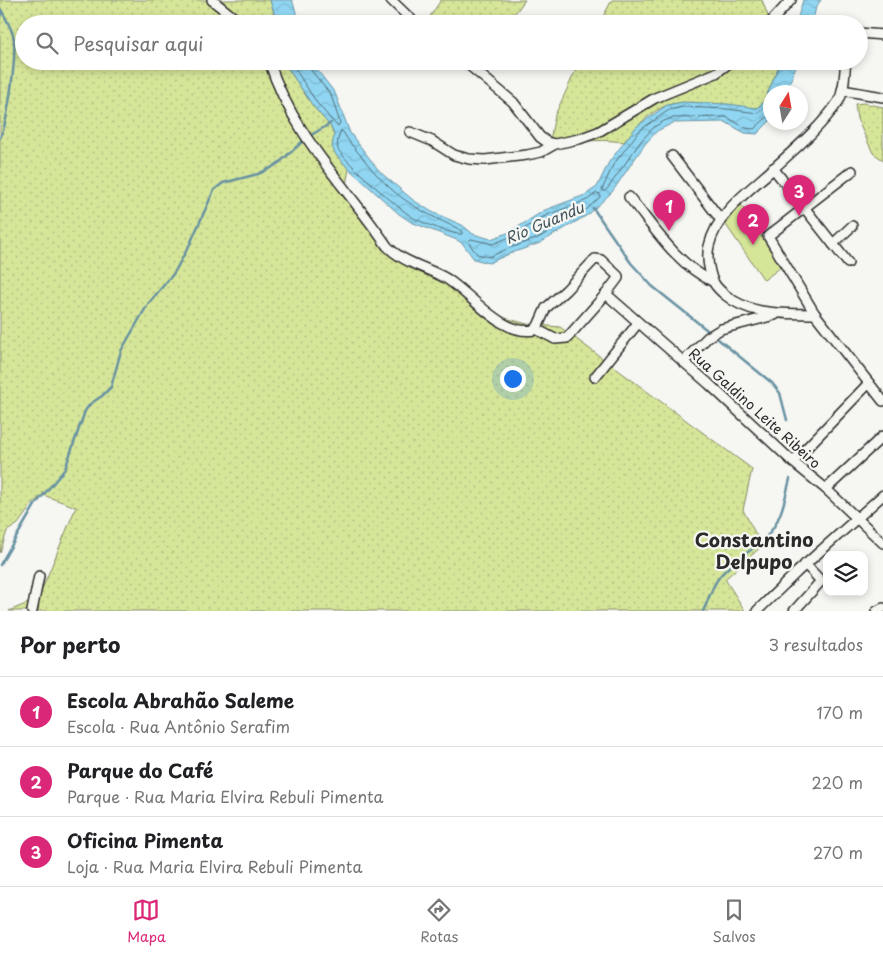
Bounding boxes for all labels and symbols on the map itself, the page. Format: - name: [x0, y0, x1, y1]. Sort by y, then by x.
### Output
- north arrow: [763, 85, 808, 130]
- pin: 3: [783, 175, 815, 216]
- pin: 1: [653, 190, 685, 231]
- water label: Rio Guandu: [501, 195, 588, 249]
- pin: 2: [737, 204, 769, 245]
- street label: Rua Galdino Leite Ribeiro: [684, 343, 826, 473]
- your location: [500, 366, 526, 392]
- district label: Constantino Delpupo: [695, 525, 813, 575]

